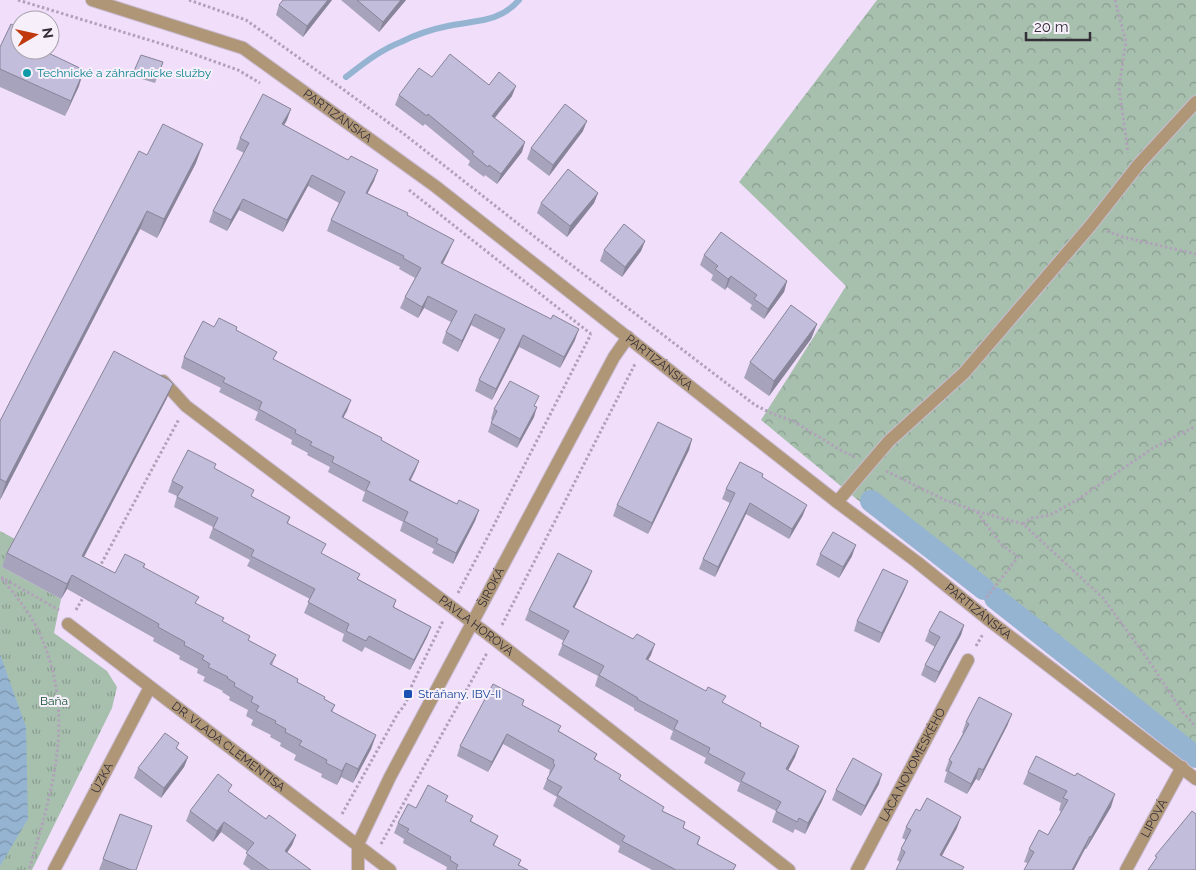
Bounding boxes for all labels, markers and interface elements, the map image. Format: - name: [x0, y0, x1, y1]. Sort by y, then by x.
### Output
- north arrow: [10, 10, 60, 60]
- scale bar: [1026, 10, 1090, 42]
- text: 20 m: [1034, 18, 1069, 36]
- text: N: [39, 26, 57, 39]
- place label: Technické a záhradnícke služby: [37, 66, 212, 80]
- marker: Technické a záhradnícke služby: [21, 67, 33, 79]
- street label: PARTIZÁNSKA: [301, 87, 375, 145]
- street label: PARTIZÁNSKA: [623, 332, 695, 393]
- street label: ŠIROKÁ: [475, 565, 507, 610]
- street label: PARTIZÁNSKA: [942, 581, 1014, 642]
- street label: PAVLA HOROVA: [436, 593, 516, 659]
- place label: Stráňany, IBV-II: [418, 687, 501, 701]
- marker: Stráňany, IBV-II: [402, 688, 414, 700]
- park label: Baňa: [40, 694, 68, 708]
- street label: DR. VLADA CLEMENTISA: [169, 699, 288, 794]
- street label: LACA NOVOMESKÉHO: [877, 706, 948, 824]
- street label: ÚZKA: [89, 760, 116, 796]
- street label: LIPOVÁ: [1138, 796, 1170, 840]

